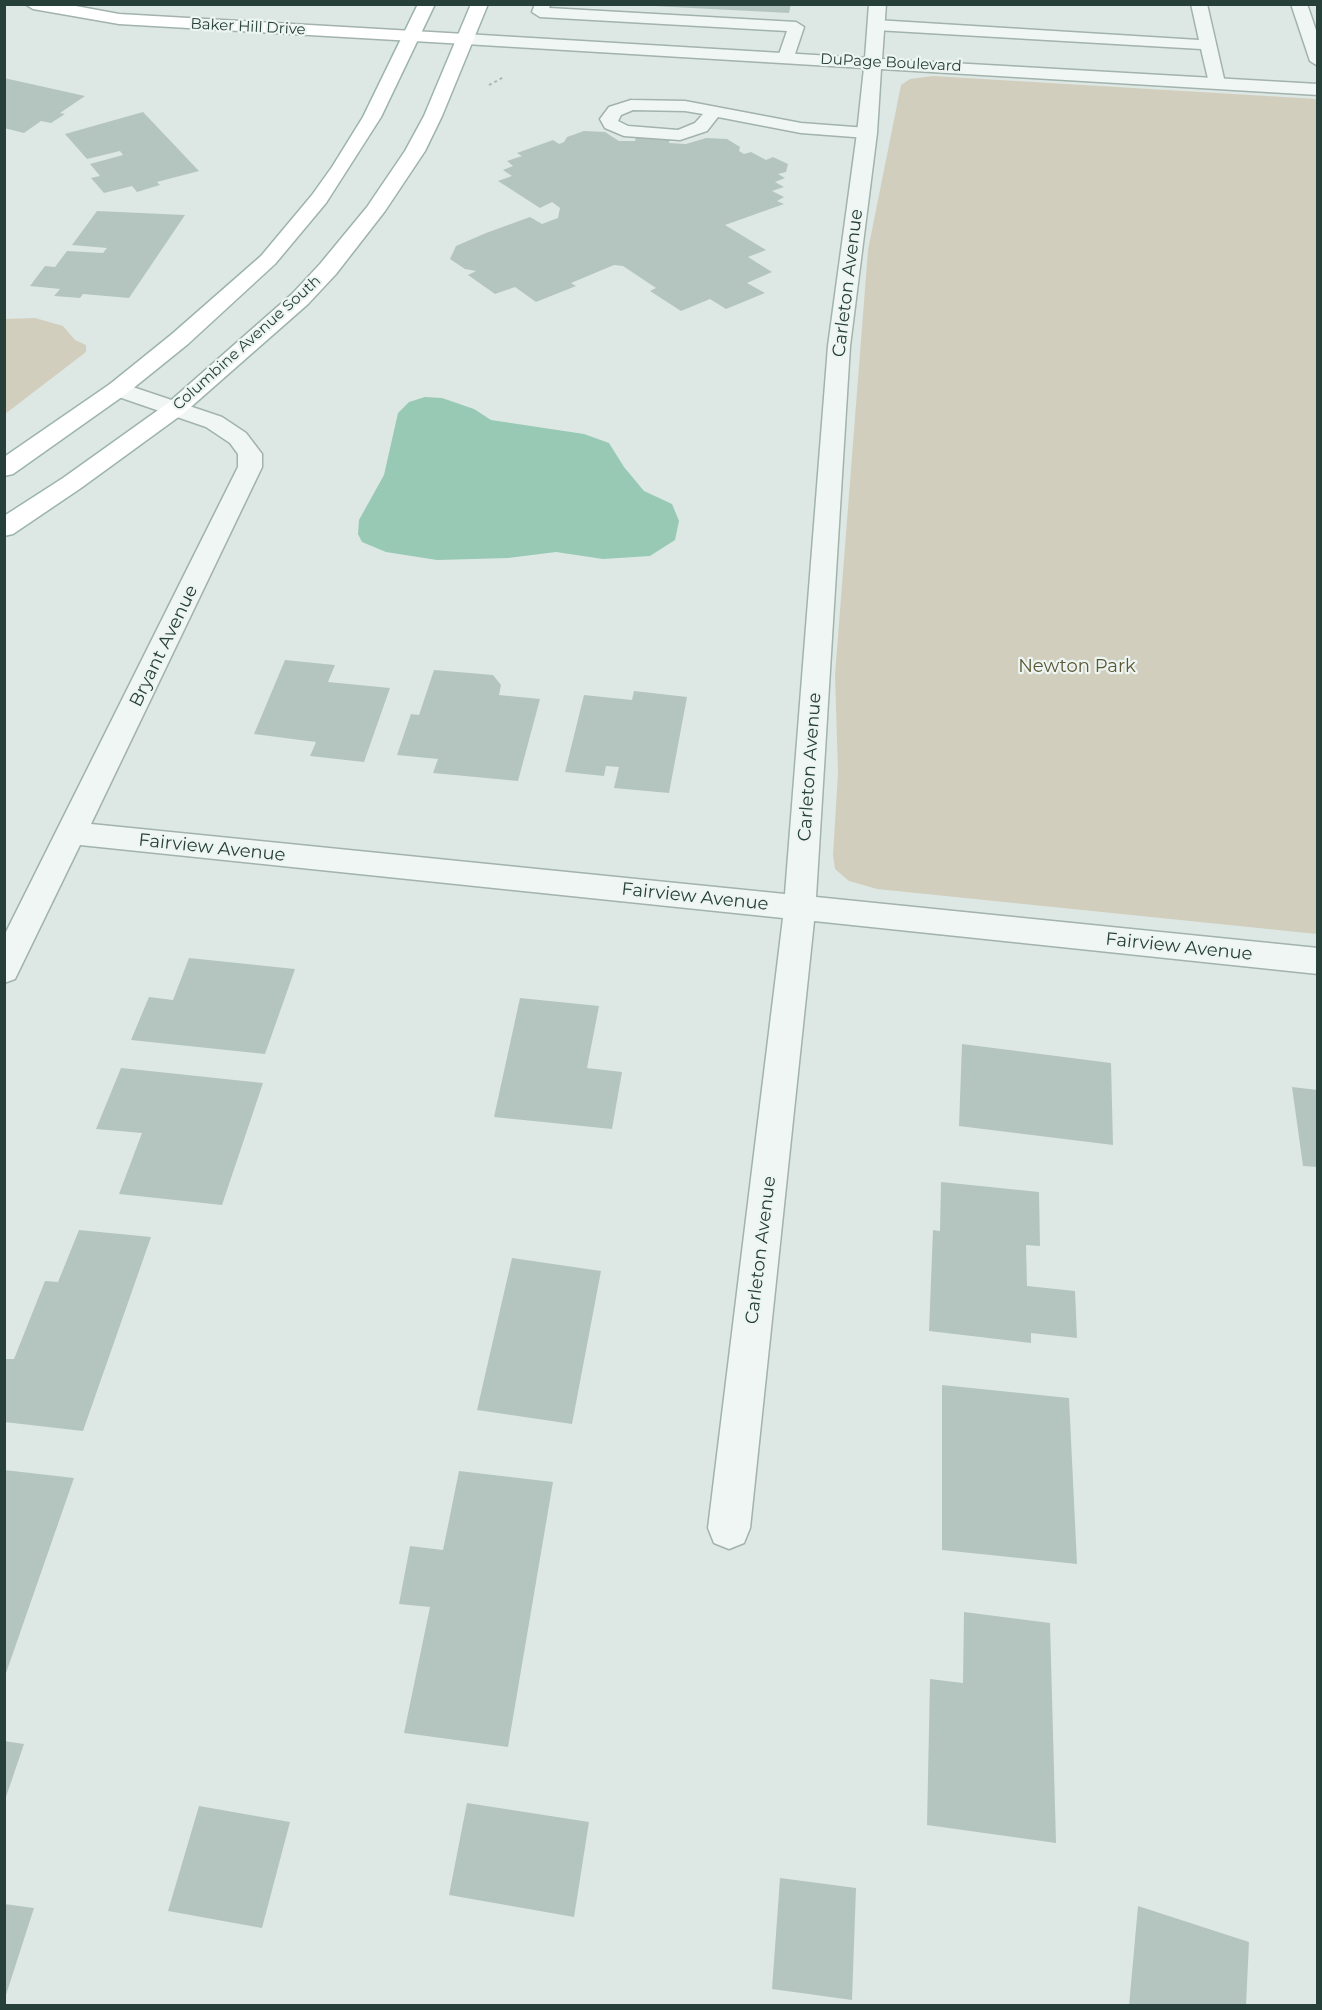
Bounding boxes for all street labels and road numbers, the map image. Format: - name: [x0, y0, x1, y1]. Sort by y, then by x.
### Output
- street label: Baker Hill Drive: [190, 15, 306, 39]
- street label: DuPage Boulevard: [820, 50, 962, 76]
- street label: Carleton Avenue: [828, 208, 868, 358]
- street label: Columbine Avenue South: [169, 272, 325, 414]
- street label: Bryant Avenue: [125, 582, 203, 710]
- street label: Carleton Avenue: [794, 692, 826, 842]
- street label: Fairview Avenue: [137, 830, 287, 866]
- street label: Fairview Avenue: [620, 879, 770, 915]
- street label: Fairview Avenue: [1104, 929, 1254, 965]
- street label: Carleton Avenue: [741, 1175, 781, 1325]

